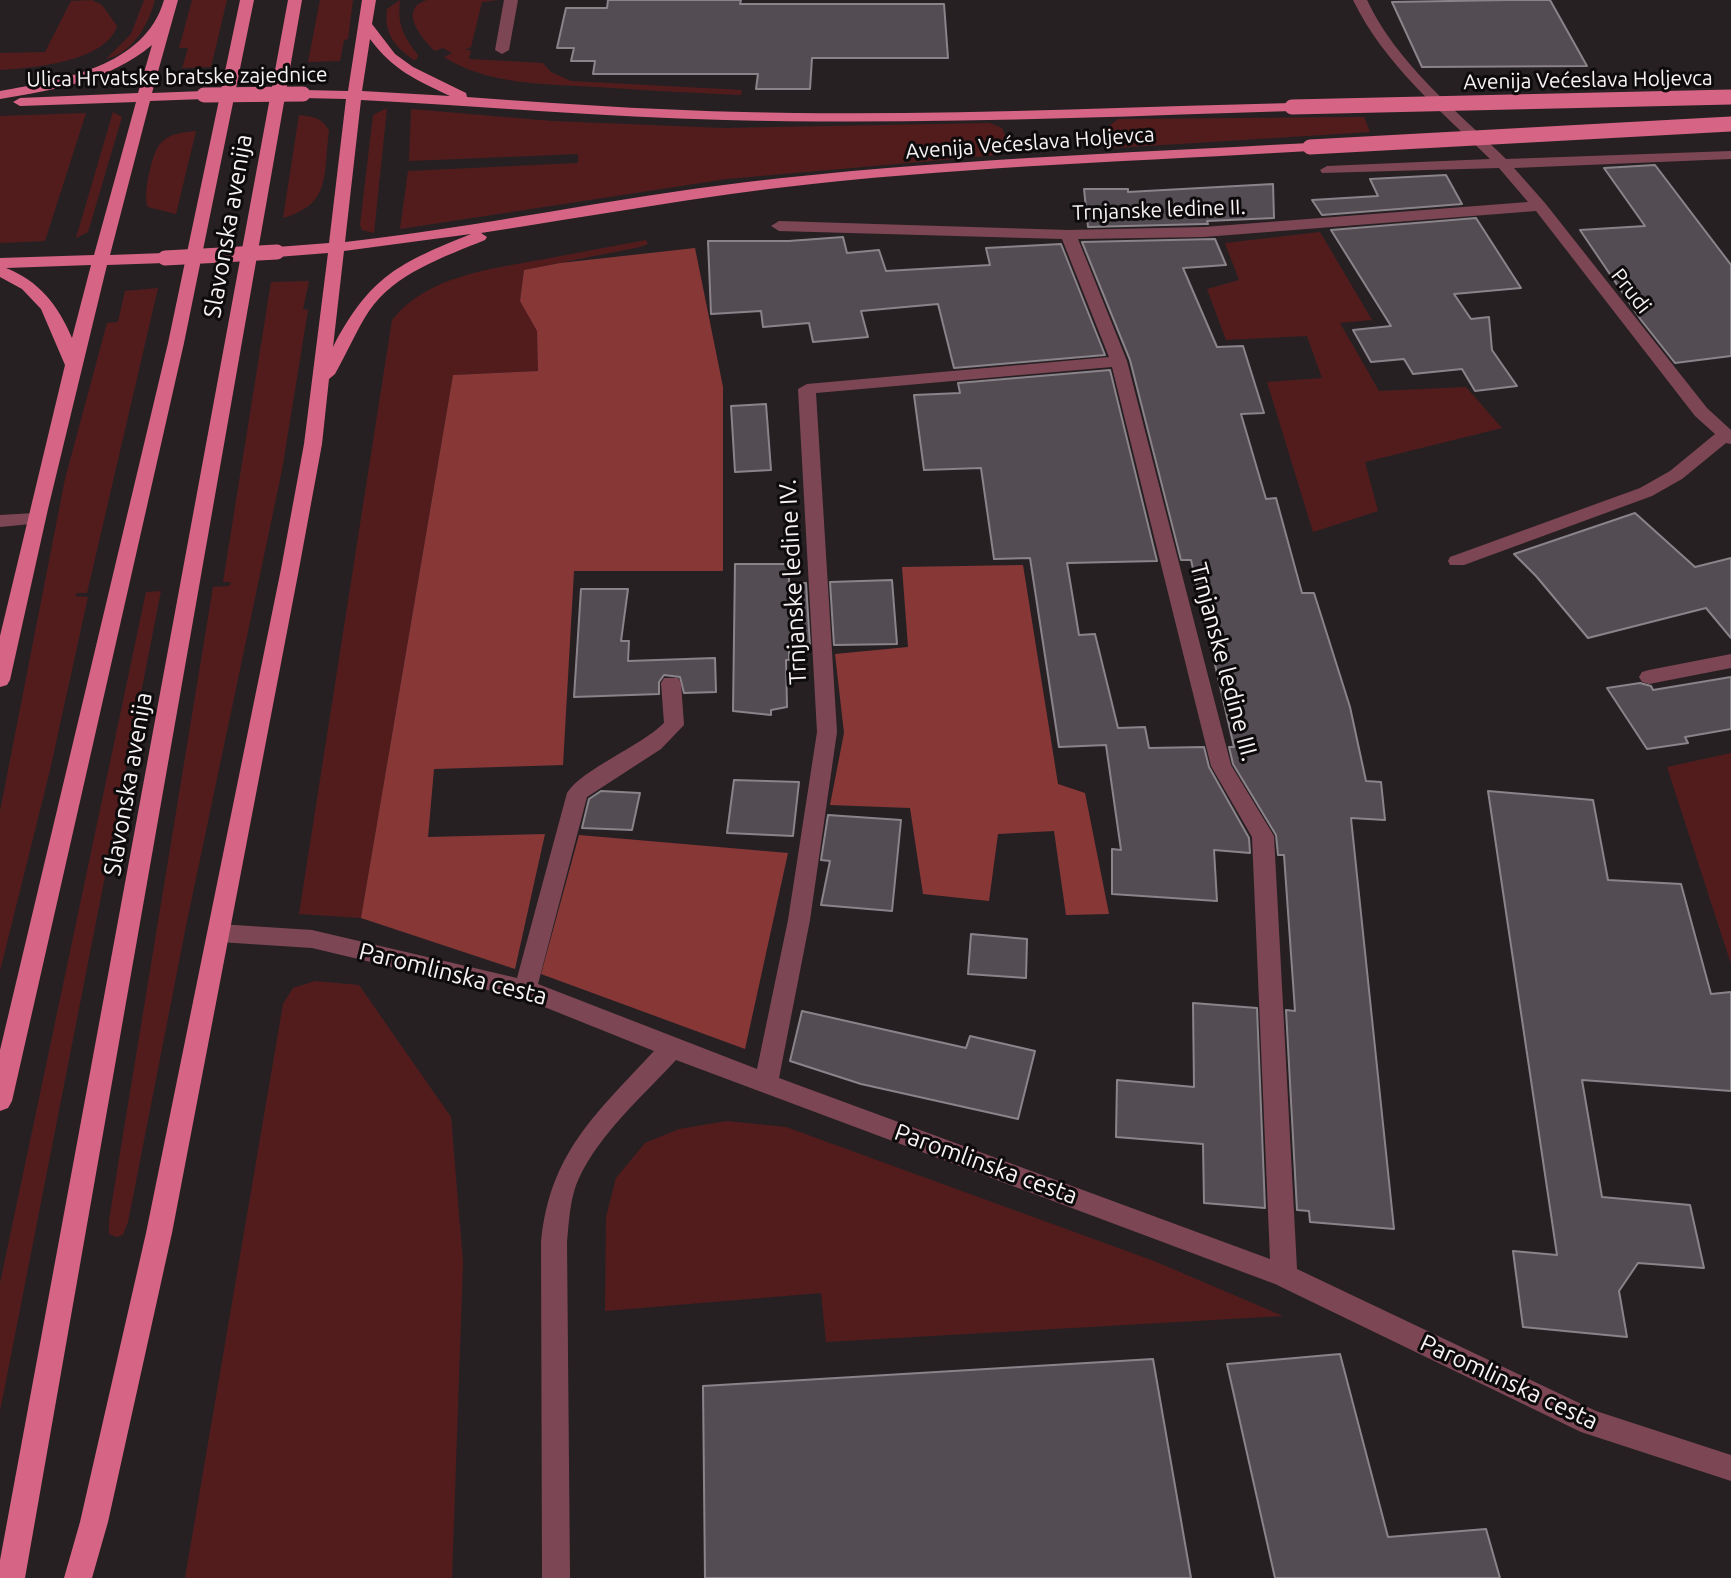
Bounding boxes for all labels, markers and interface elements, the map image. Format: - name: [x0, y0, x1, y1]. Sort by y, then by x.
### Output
- street label: Ulica Hrvatske bratske zajednice: [26, 62, 328, 92]
- street label: Avenija Većeslava Holjevca: [1463, 65, 1713, 95]
- street label: Avenija Većeslava Holjevca: [905, 122, 1155, 164]
- street label: Slavonska avenija: [198, 132, 258, 320]
- street label: Trnjanske ledine II.: [1072, 194, 1246, 226]
- street label: Prudi: [1606, 264, 1656, 318]
- street label: Trnjanske ledine IV.: [773, 479, 813, 685]
- street label: Trnjanske ledine III.: [1184, 560, 1264, 764]
- street label: Slavonska avenija: [98, 690, 158, 878]
- street label: Paromlinska cesta: [356, 937, 550, 1011]
- street label: Paromlinska cesta: [890, 1117, 1082, 1211]
- street label: Paromlinska cesta: [1415, 1328, 1603, 1436]

